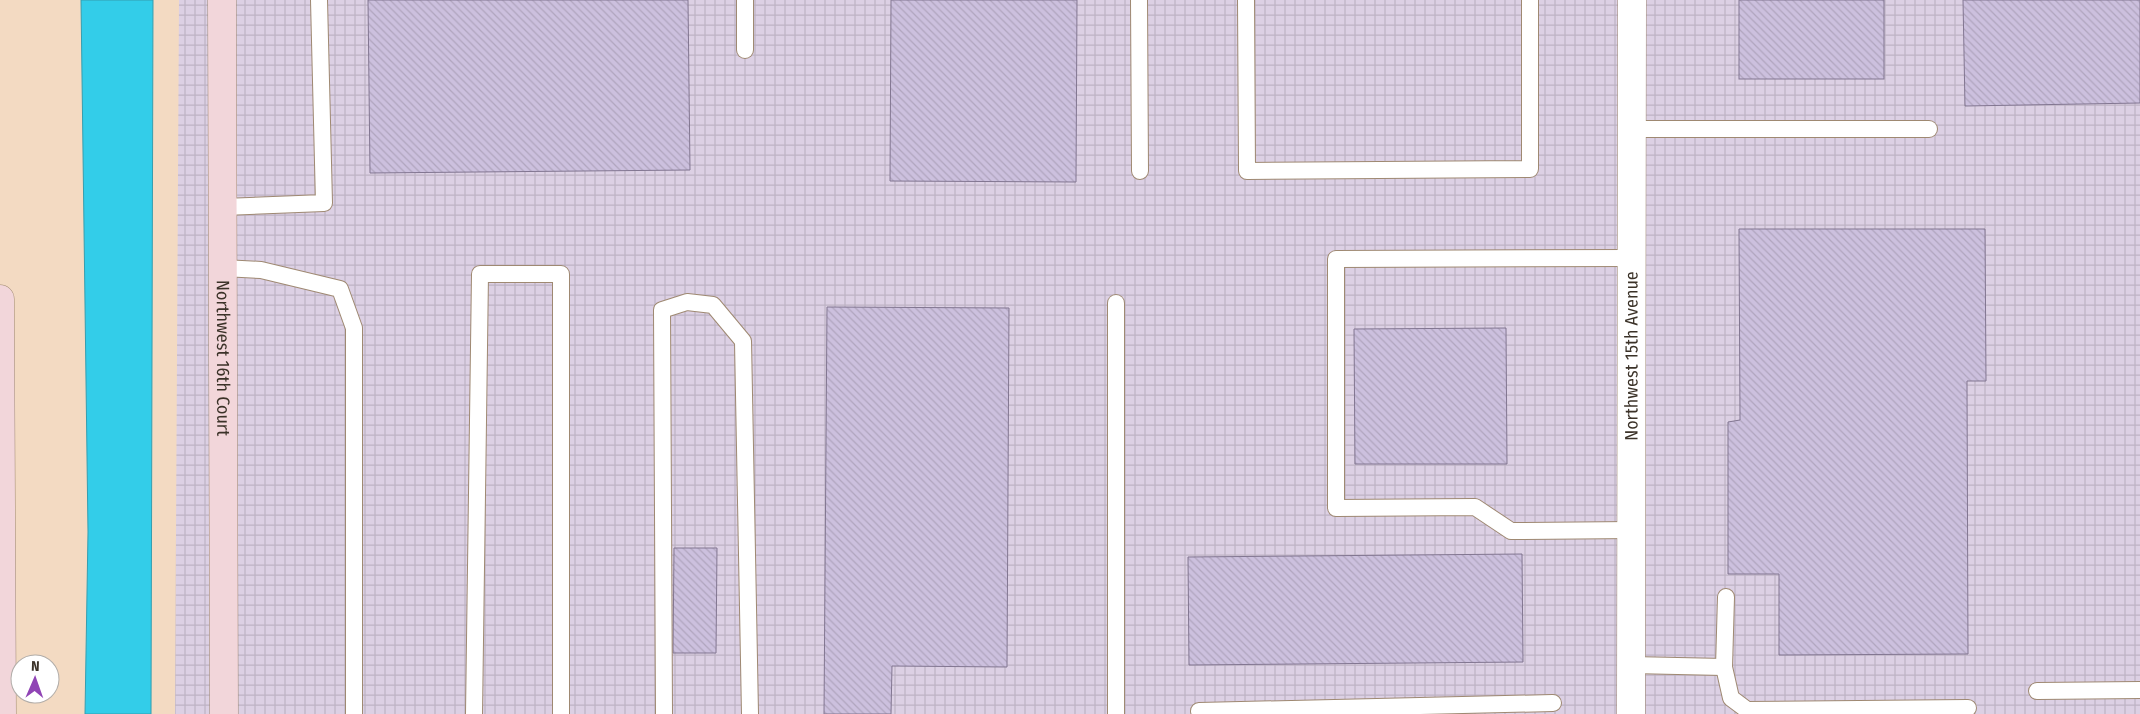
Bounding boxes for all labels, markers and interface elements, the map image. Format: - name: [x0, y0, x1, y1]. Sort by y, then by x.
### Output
- street label: Northwest 15th Avenue: [1620, 271, 1643, 441]
- street label: Northwest 16th Court: [212, 280, 234, 436]
- north arrow: [10, 654, 60, 704]
- text: N: [31, 658, 40, 675]

